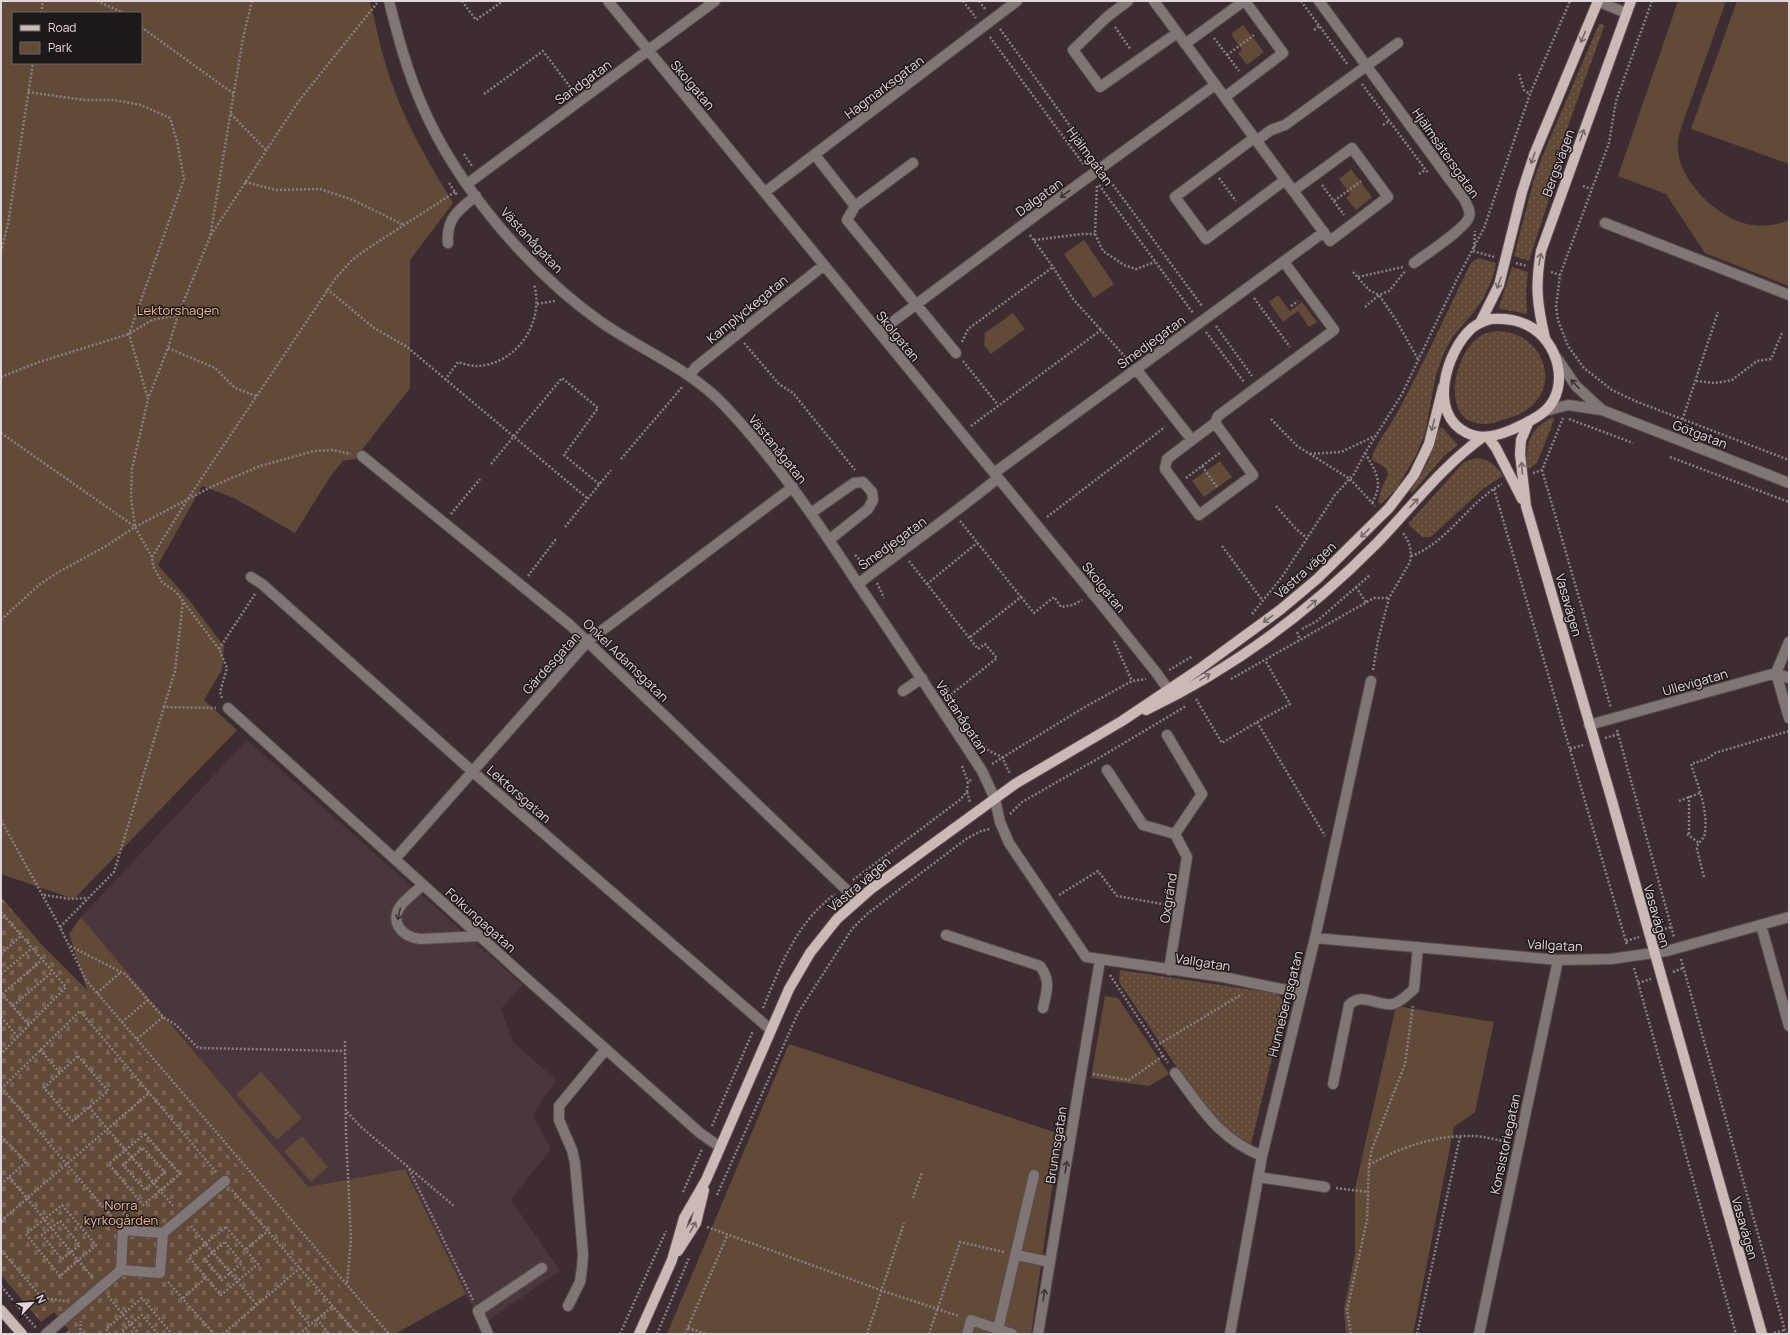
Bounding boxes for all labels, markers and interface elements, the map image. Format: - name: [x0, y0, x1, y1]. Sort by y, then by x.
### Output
- legend: [12, 12, 142, 64]
- text: Road: [48, 19, 76, 36]
- one-way arrow: [1579, 31, 1586, 43]
- text: Park: [48, 39, 73, 56]
- street label: Hagmarksgatan: [841, 51, 927, 123]
- street label: Sandgatan: [551, 55, 615, 109]
- street label: Skolgatan: [667, 56, 719, 114]
- street label: Hjälmsätersgatan: [1408, 104, 1484, 202]
- street label: Hjälmgatan: [1063, 123, 1117, 189]
- street label: Bergsvägen: [1537, 127, 1579, 199]
- one-way arrow: [1579, 129, 1586, 142]
- one-way arrow: [1529, 151, 1537, 163]
- street label: Dalgatan: [1012, 174, 1066, 220]
- one-way arrow: [1059, 190, 1070, 198]
- street label: Västanågatan: [497, 203, 567, 277]
- one-way arrow: [1536, 253, 1544, 266]
- street label: Kamplyckegatan: [703, 271, 791, 347]
- one-way arrow: [1495, 276, 1502, 289]
- park label: Lektorshagen: [137, 301, 219, 319]
- street label: Skolgatan: [872, 307, 924, 365]
- street label: Smedjegatan: [1113, 311, 1189, 373]
- one-way arrow: [1570, 379, 1579, 389]
- street label: Västanågatan: [745, 411, 811, 487]
- street label: Götgatan: [1670, 415, 1730, 453]
- one-way arrow: [1429, 418, 1437, 431]
- one-way arrow: [1518, 462, 1525, 475]
- one-way arrow: [1409, 498, 1418, 508]
- street label: Smedjegatan: [854, 512, 930, 574]
- one-way arrow: [1360, 528, 1370, 538]
- street label: Västra vägen: [1270, 538, 1340, 602]
- street label: Skolgatan: [1078, 558, 1130, 616]
- street label: Vasavägen: [1551, 572, 1587, 638]
- one-way arrow: [1307, 599, 1317, 608]
- street label: Onkel Adamsgatan: [579, 614, 673, 706]
- one-way arrow: [1262, 615, 1273, 624]
- street label: Gärdesgatan: [518, 628, 584, 698]
- street label: Ullevigatan: [1660, 664, 1730, 700]
- one-way arrow: [1199, 673, 1211, 681]
- street label: Västanågatan: [932, 677, 992, 757]
- street label: Lektorsgatan: [483, 761, 555, 827]
- street label: Västra vägen: [824, 852, 894, 916]
- street label: Oxgränd: [1155, 872, 1181, 924]
- street label: Vasavägen: [1639, 883, 1675, 949]
- street label: Folkungagatan: [442, 884, 520, 956]
- one-way arrow: [394, 907, 402, 920]
- street label: Vallgatan: [1527, 935, 1583, 955]
- street label: Vallgatan: [1174, 949, 1232, 975]
- street label: Hunnebergsgatan: [1263, 949, 1307, 1059]
- street label: Konsistoriegatan: [1486, 1092, 1524, 1196]
- street label: Brunnsgatan: [1041, 1105, 1071, 1185]
- one-way arrow: [1062, 1161, 1070, 1174]
- street label: Vasavägen: [1727, 1195, 1763, 1261]
- park label: Norra kyrkogården: [84, 1196, 158, 1229]
- one-way arrow: [689, 1221, 697, 1233]
- north arrow: [12, 1283, 52, 1323]
- one-way arrow: [1041, 1289, 1049, 1302]
- text: N: [33, 1292, 50, 1305]

